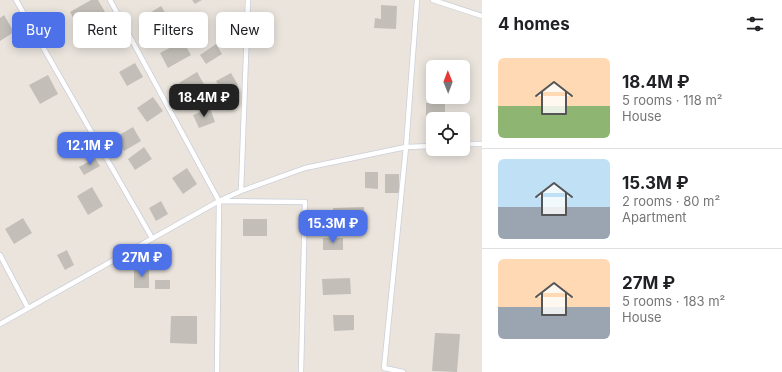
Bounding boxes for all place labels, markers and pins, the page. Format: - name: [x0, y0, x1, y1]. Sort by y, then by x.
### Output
- pin: 18.4M ₽: [167, 84, 241, 118]
- pin: 12.1M ₽: [53, 132, 127, 166]
- pin: 15.3M ₽: [296, 210, 370, 244]
- pin: 27M ₽: [114, 244, 170, 278]

